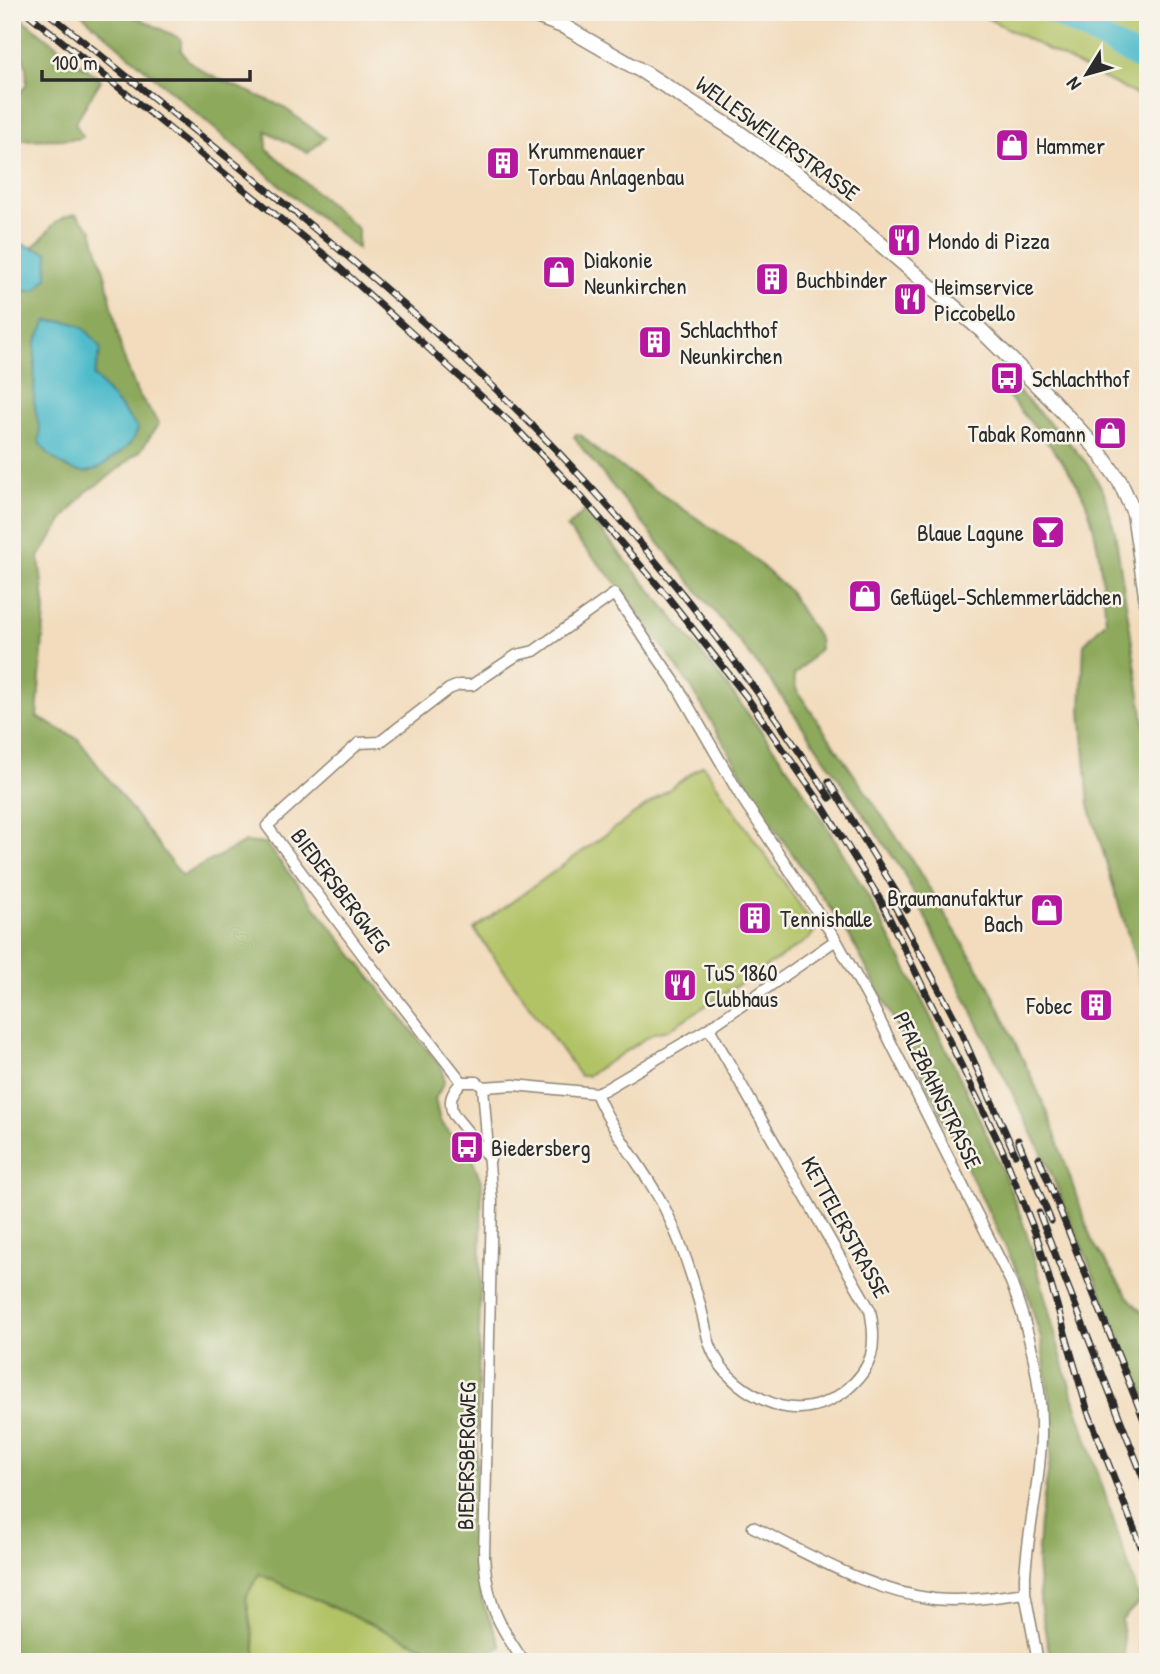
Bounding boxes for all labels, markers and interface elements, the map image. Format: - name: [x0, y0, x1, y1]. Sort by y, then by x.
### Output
- scale bar: [42, 38, 250, 82]
- north arrow: [1052, 38, 1122, 108]
- text: 100 m: [52, 48, 98, 77]
- street label: WELLESWEILERSTRASSE: [690, 68, 866, 208]
- text: N: [1060, 72, 1087, 96]
- shop icon: Hammer: [993, 126, 1031, 164]
- place label: Hammer: [1036, 130, 1105, 161]
- place label: Krummenauer Torbau Anlagenbau: [528, 135, 684, 192]
- building icon: Krummenauer Torbau Anlagenbau: [484, 144, 522, 182]
- restaurant icon: Mondo di Pizza: [885, 221, 923, 259]
- place label: Mondo di Pizza: [928, 225, 1049, 256]
- place label: Diakonie Neunkirchen: [584, 244, 687, 301]
- shop icon: Diakonie Neunkirchen: [540, 253, 578, 291]
- building icon: Buchbinder: [753, 260, 791, 298]
- place label: Buchbinder: [796, 264, 888, 295]
- place label: Heimservice Piccobello: [934, 271, 1034, 328]
- restaurant icon: Heimservice Piccobello: [891, 280, 929, 318]
- place label: Schlachthof Neunkirchen: [680, 314, 783, 371]
- building icon: Schlachthof Neunkirchen: [636, 323, 674, 361]
- bus stop icon: Schlachthof: [988, 359, 1026, 397]
- place label: Schlachthof: [1032, 363, 1131, 394]
- shop icon: Tabak Romann: [1091, 414, 1129, 452]
- place label: Tabak Romann: [968, 418, 1086, 449]
- bar icon: Blaue Lagune: [1029, 513, 1067, 551]
- place label: Blaue Lagune: [917, 517, 1024, 548]
- shop icon: Geflügel-Schlemmerlädchen: [846, 577, 884, 615]
- place label: Geflügel-Schlemmerlädchen: [890, 581, 1122, 612]
- street label: BIEDERSBERGWEG: [284, 822, 398, 958]
- place label: Braumanufaktur Bach: [887, 882, 1023, 939]
- shop icon: Braumanufaktur Bach: [1028, 891, 1066, 929]
- building icon: Tennishalle: [736, 899, 774, 937]
- place label: Tennishalle: [780, 903, 872, 934]
- place label: TuS 1860 Clubhaus: [704, 957, 778, 1014]
- restaurant icon: TuS 1860 Clubhaus: [661, 966, 699, 1004]
- building icon: Fobec: [1077, 986, 1115, 1024]
- place label: Fobec: [1026, 990, 1072, 1021]
- street label: PFALZBAHNSTRASSE: [887, 1006, 989, 1174]
- bus stop icon: Biedersberg: [448, 1128, 486, 1166]
- place label: Biedersberg: [491, 1132, 591, 1163]
- street label: KETTELERSTRASSE: [794, 1151, 898, 1303]
- street label: BIEDERSBERGWEG: [449, 1382, 483, 1530]

